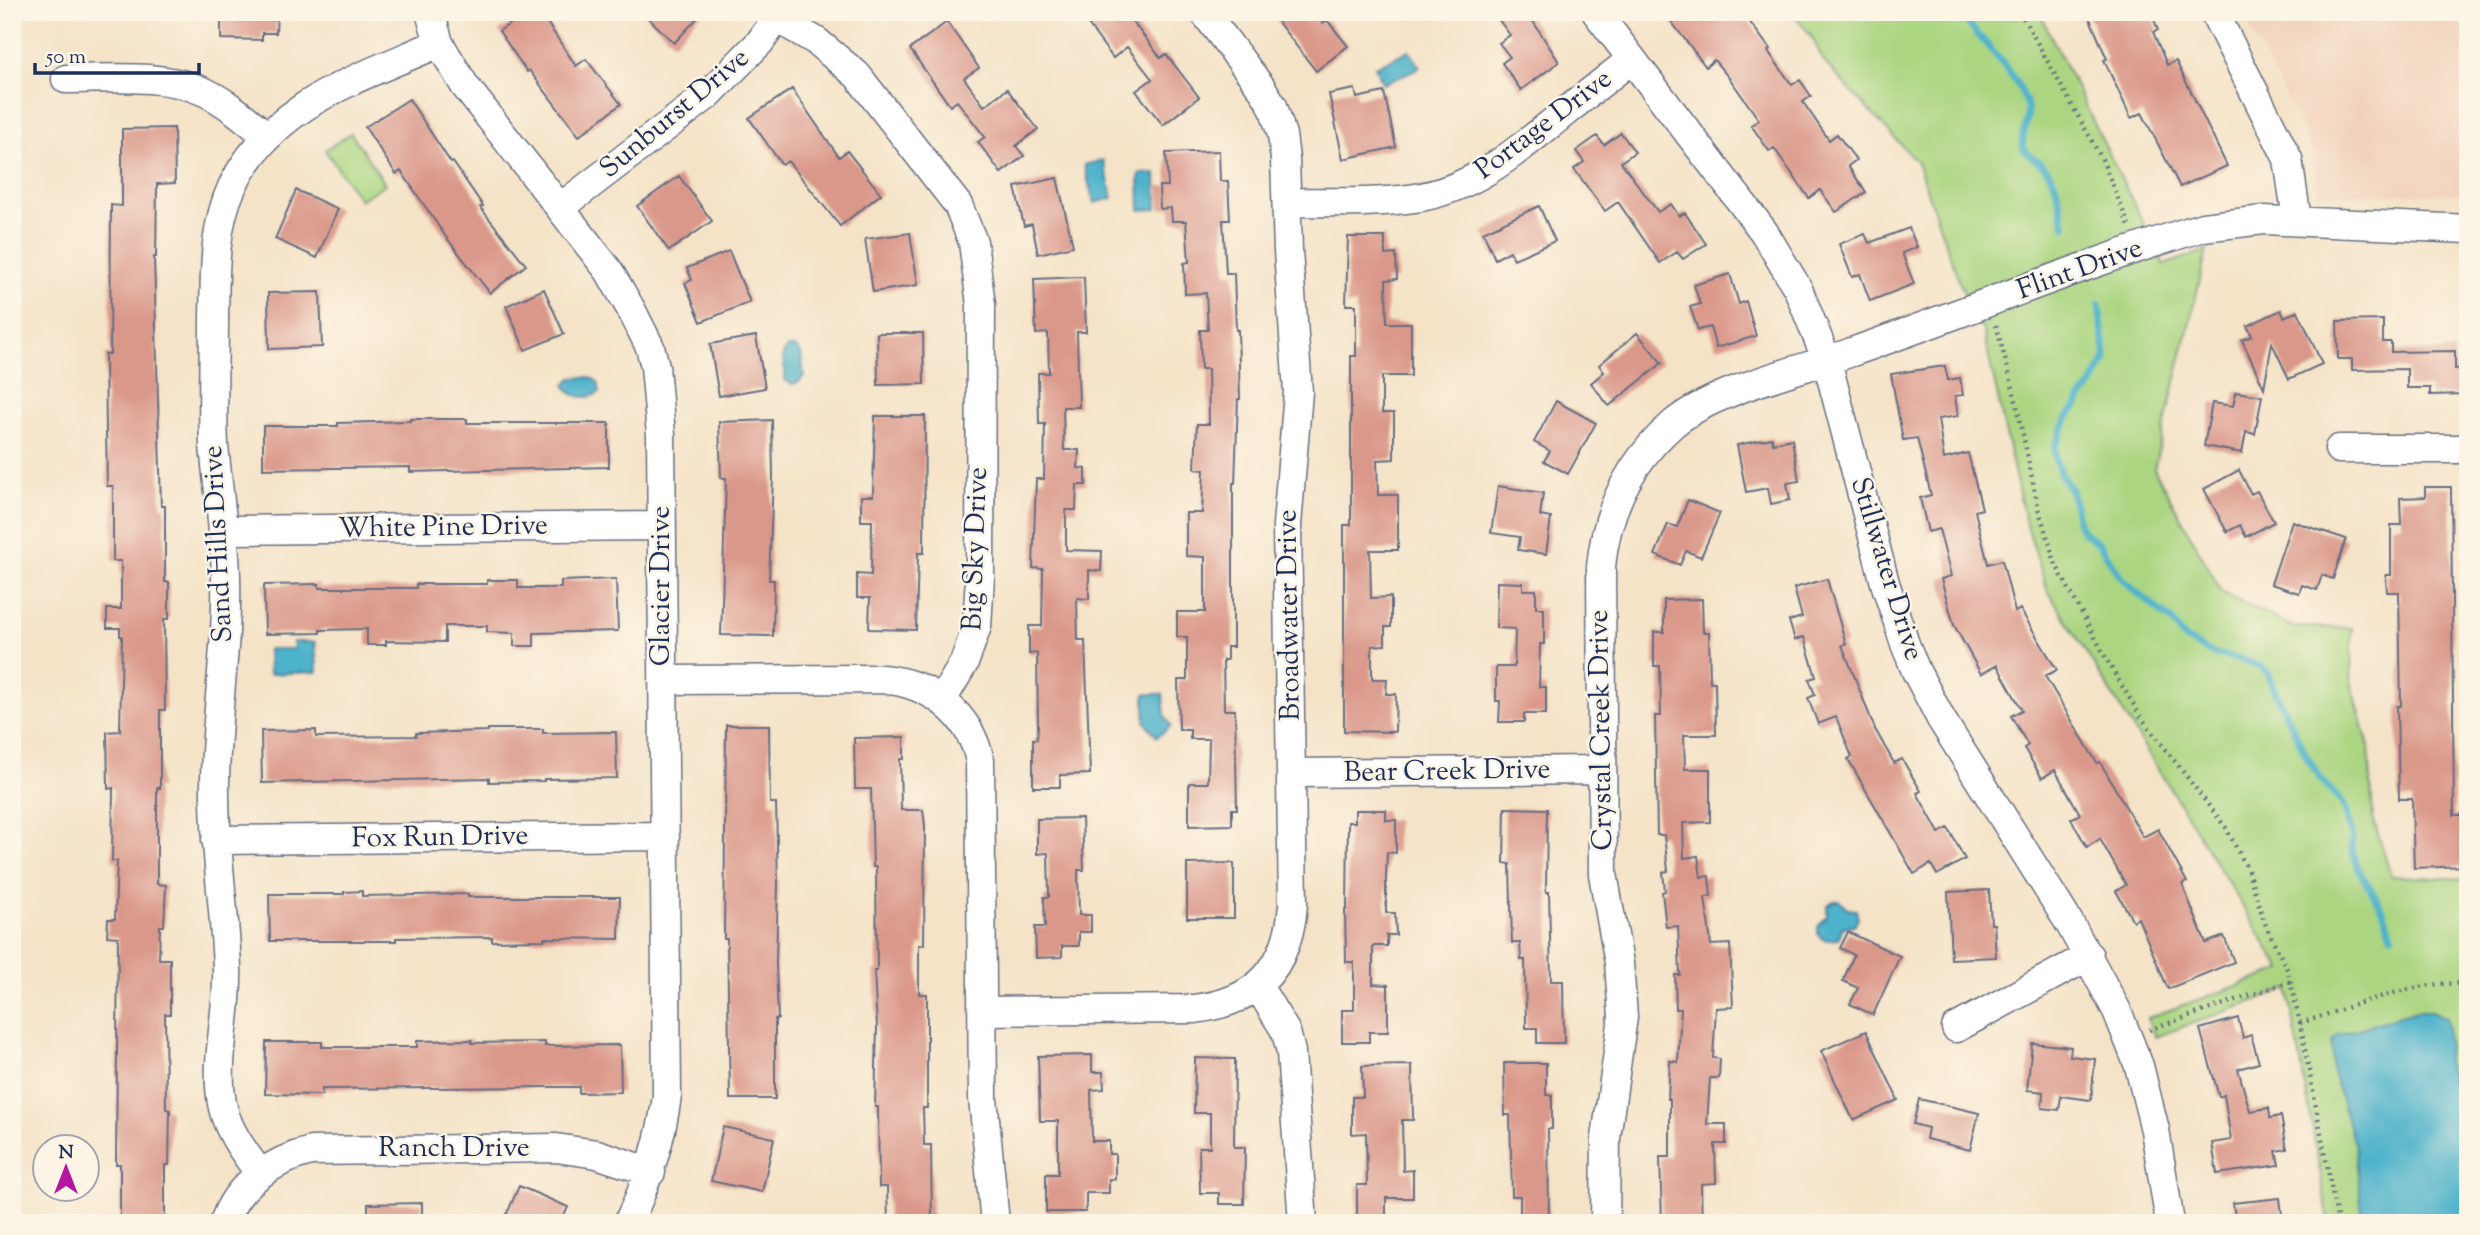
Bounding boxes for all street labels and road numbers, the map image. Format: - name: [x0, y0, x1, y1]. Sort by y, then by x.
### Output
- street label: Sunburst Drive: [591, 39, 759, 189]
- street label: Portage Drive: [1467, 60, 1621, 190]
- street label: Flint Drive: [2012, 229, 2148, 311]
- street label: Sand Hills Drive: [194, 444, 244, 644]
- street label: Big Sky Drive: [953, 466, 999, 632]
- street label: Stillwater Drive: [1839, 472, 1933, 666]
- street label: White Pine Drive: [338, 506, 548, 550]
- street label: Glacier Drive: [642, 506, 682, 666]
- street label: Broadwater Drive: [1268, 509, 1312, 721]
- street label: Crystal Creek Drive: [1580, 609, 1624, 851]
- street label: Bear Creek Drive: [1343, 750, 1551, 794]
- street label: Fox Run Drive: [351, 816, 529, 860]
- street label: Ranch Drive: [378, 1129, 530, 1169]

